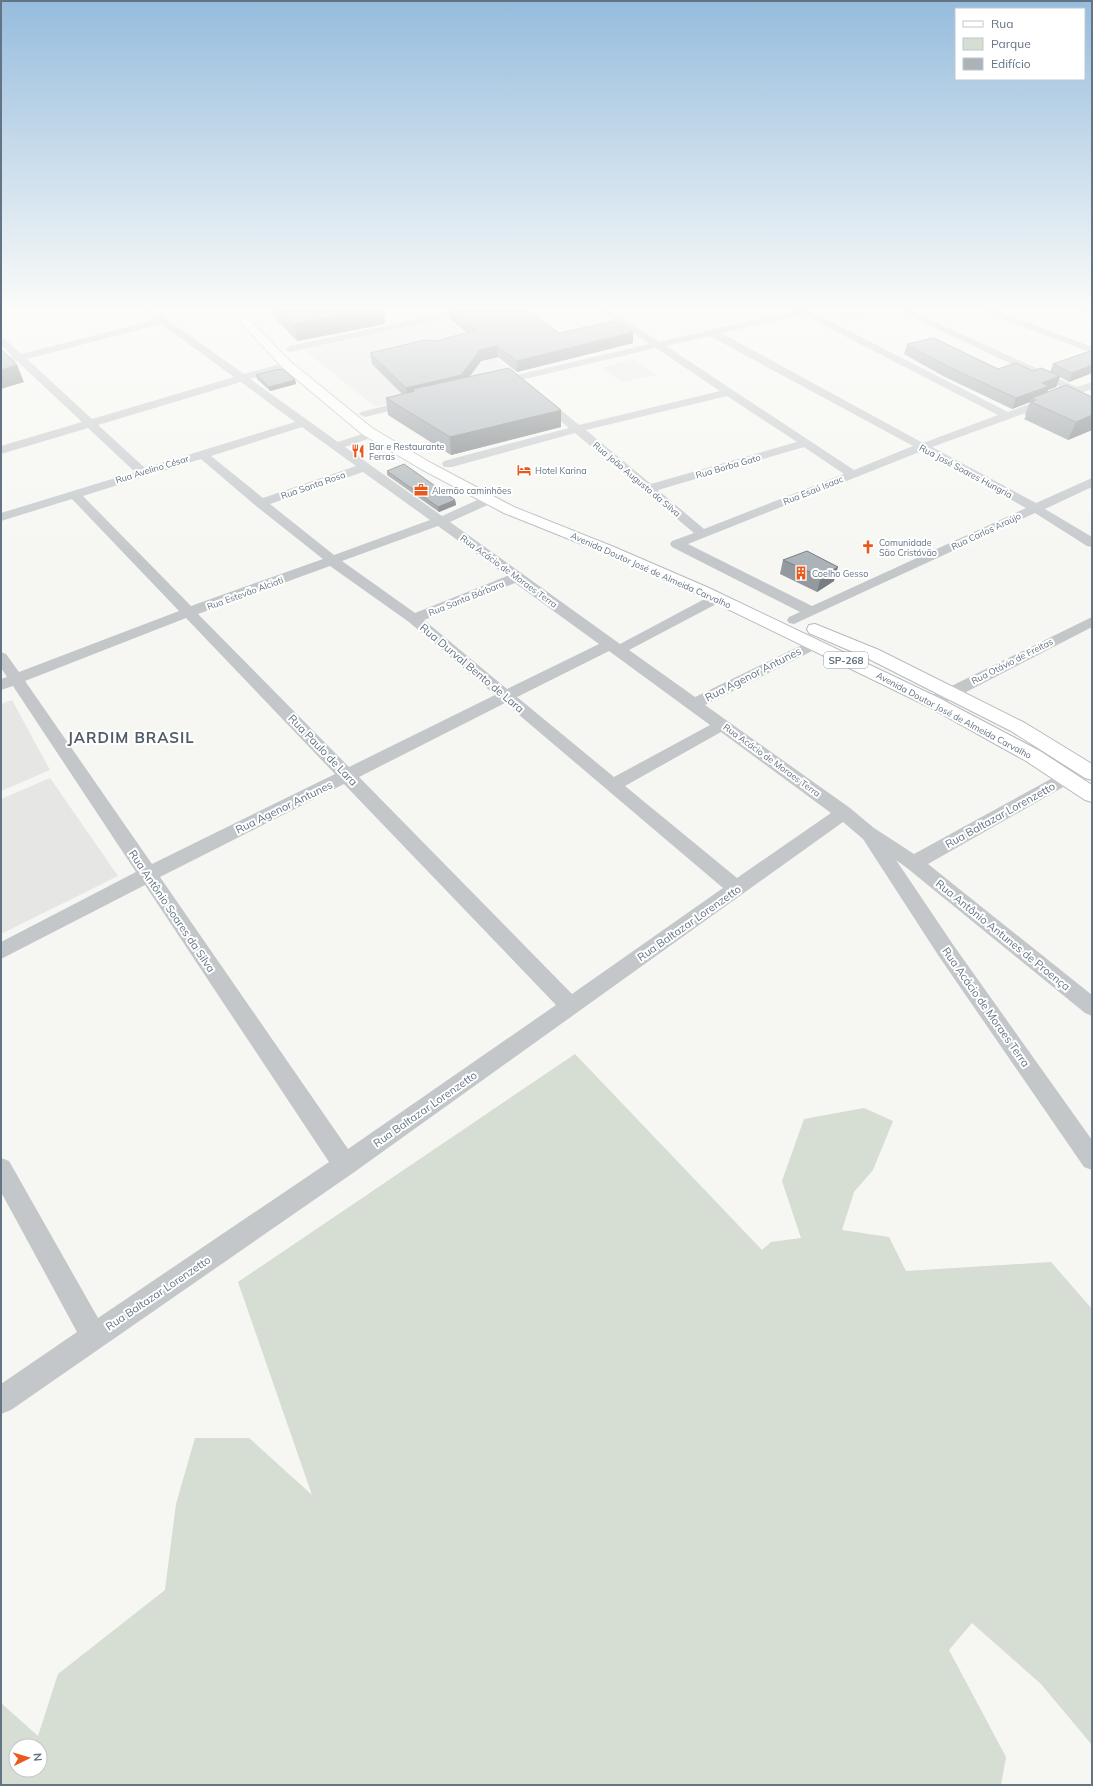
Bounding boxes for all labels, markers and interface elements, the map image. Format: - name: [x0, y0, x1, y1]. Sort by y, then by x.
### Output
- legend: [955, 8, 1085, 80]
- text: Rua: [991, 16, 1013, 31]
- text: Parque: [991, 36, 1031, 51]
- text: Edifício: [991, 56, 1031, 71]
- street label: Rua João Augusto da Silva: [591, 439, 683, 519]
- place label: Bar e Restaurante Ferras: [369, 441, 445, 462]
- street label: Rua José Soares Hungria: [918, 442, 1014, 500]
- restaurant icon: Bar e Restaurante Ferras: [350, 443, 366, 459]
- street label: Rua Borba Gato: [694, 451, 762, 481]
- street label: Rua Avelino César: [114, 452, 191, 485]
- hotel icon: Hotel Karina: [516, 462, 532, 478]
- place label: Hotel Karina: [535, 465, 587, 476]
- street label: Rua Santa Rosa: [279, 469, 347, 501]
- street label: Rua Esaú Isaac: [781, 473, 845, 507]
- office icon: Alemão caminhões: [413, 482, 429, 498]
- place label: Alemão caminhões: [432, 485, 511, 496]
- street label: Rua Carlos Araújo: [949, 510, 1023, 552]
- street label: Avenida Doutor José de Almeida Carvalho: [569, 530, 733, 610]
- street label: Rua Acácio de Moraes Terra: [458, 532, 560, 610]
- place label: Comunidade São Cristóvão: [879, 537, 937, 558]
- church icon: Comunidade São Cristóvão: [860, 539, 876, 555]
- building icon: Coelho Gesso: [793, 565, 809, 581]
- place label: Coelho Gesso: [812, 568, 868, 579]
- street label: Rua Estevão Alciati: [205, 574, 285, 612]
- street label: Rua Santa Bárbara: [427, 578, 505, 618]
- street label: Rua Durval Bento de Lara: [417, 620, 527, 716]
- street label: Rua Otávio de Freitas: [969, 636, 1055, 686]
- street label: Rua Agenor Antunes: [702, 644, 804, 704]
- road number: SP-268: [824, 652, 868, 668]
- street label: Avenida Doutor José de Almeida Carvalho: [874, 669, 1034, 761]
- street label: Rua Paulo de Lara: [285, 711, 361, 789]
- street label: Rua Acácio de Moraes Terra: [721, 721, 823, 799]
- district label: JARDIM BRASIL: [67, 728, 195, 747]
- street label: Rua Agenor Antunes: [233, 777, 335, 837]
- street label: Rua Baltazar Lorenzetto: [943, 779, 1057, 851]
- street label: Rua Antônio Soares da Silva: [126, 847, 218, 975]
- street label: Rua Antônio Antunes de Proença: [933, 876, 1073, 994]
- street label: Rua Baltazar Lorenzetto: [634, 882, 744, 964]
- street label: Rua Acácio de Moraes Terra: [939, 944, 1033, 1070]
- street label: Rua Baltazar Lorenzetto: [370, 1068, 480, 1150]
- street label: Rua Baltazar Lorenzetto: [103, 1253, 213, 1333]
- north arrow: [8, 1738, 48, 1778]
- text: N: [31, 1752, 45, 1762]

